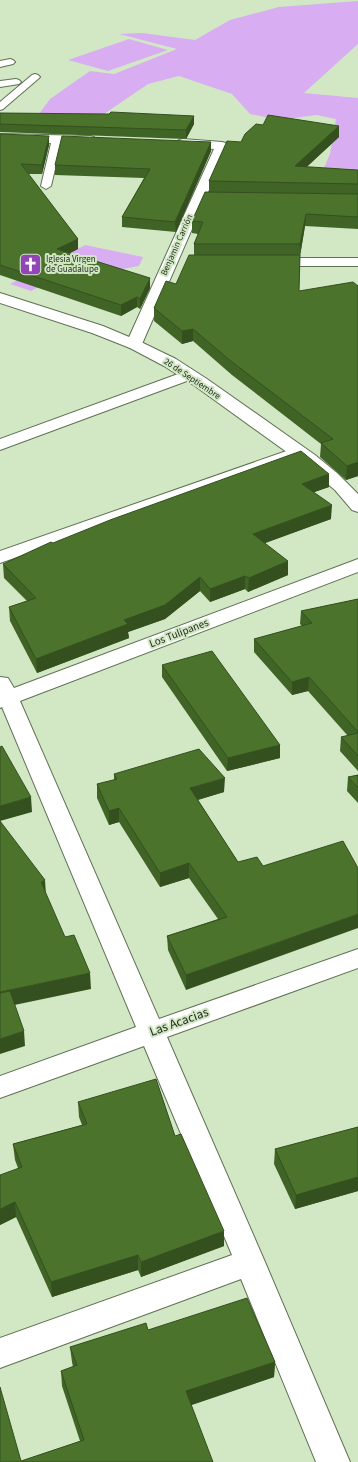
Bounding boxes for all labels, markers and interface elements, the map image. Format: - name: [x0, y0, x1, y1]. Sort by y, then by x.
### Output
- street label: Benjamin Carrión: [158, 212, 196, 278]
- church icon: Iglesia Virgen de Guadalupe: [17, 251, 43, 277]
- place label: Iglesia Virgen de Guadalupe: [46, 253, 99, 276]
- street label: 26 de Septiembre: [161, 355, 223, 403]
- street label: Los Tulipanes: [147, 615, 211, 651]
- street label: Las Acacias: [147, 1003, 211, 1041]

